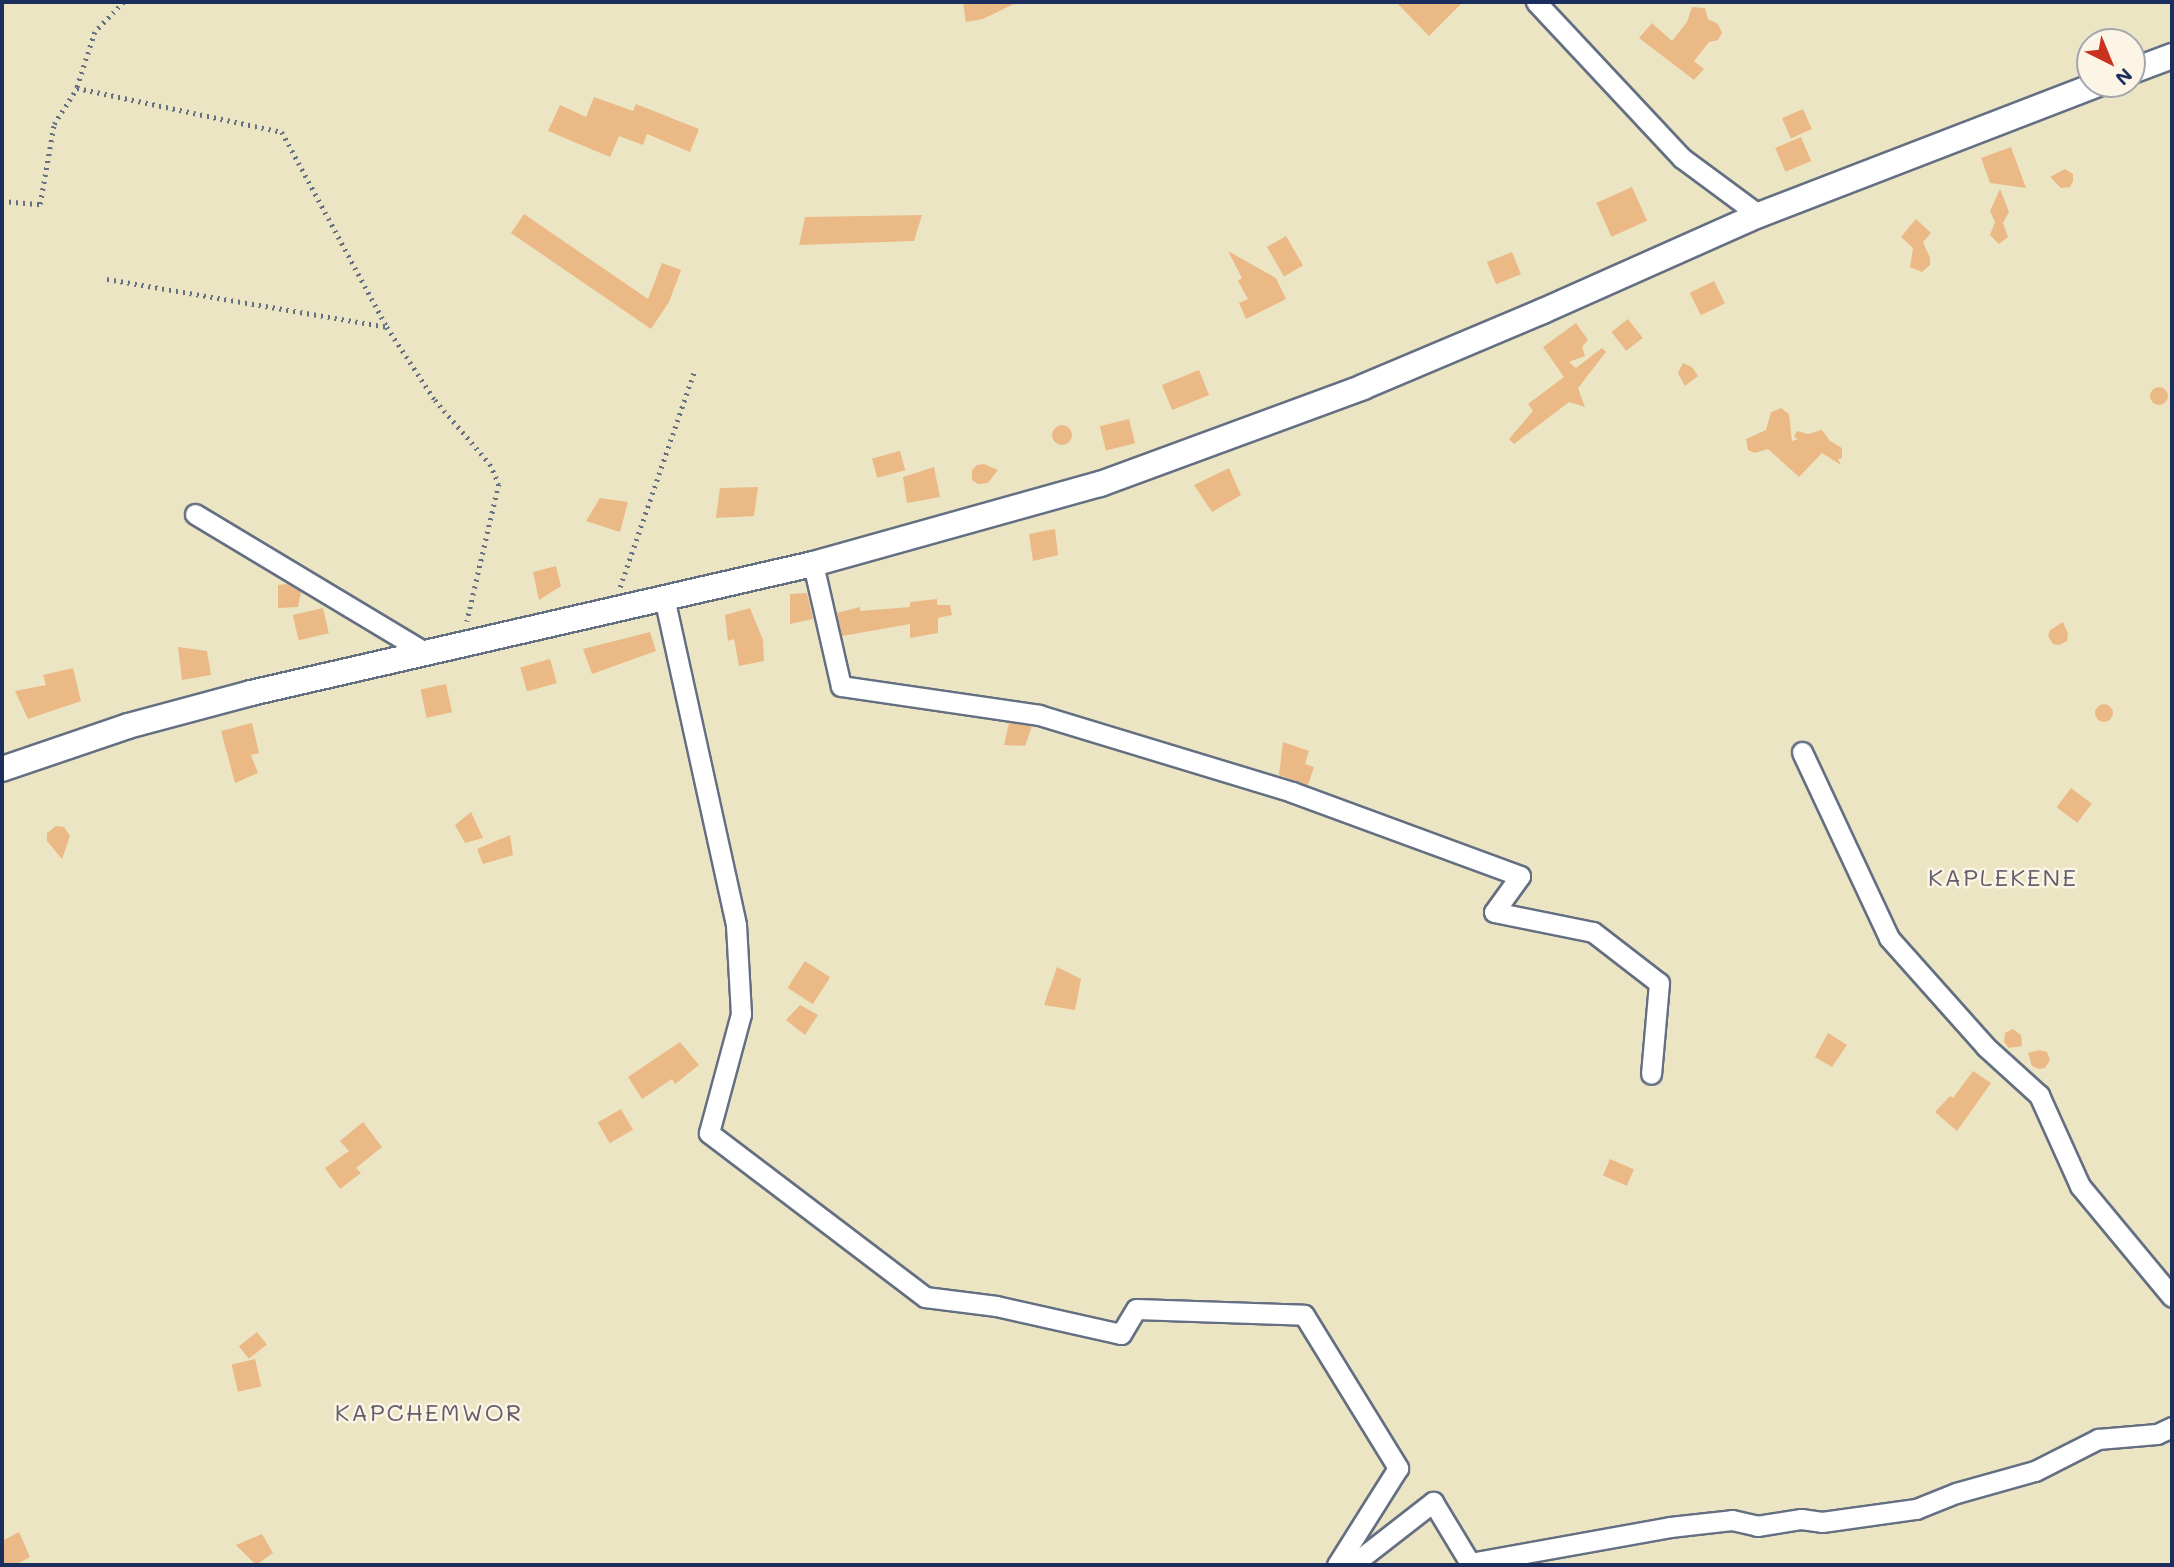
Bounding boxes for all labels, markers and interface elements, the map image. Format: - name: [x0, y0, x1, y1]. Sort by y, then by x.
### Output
- north arrow: [2076, 28, 2146, 98]
- text: N: [2111, 63, 2138, 91]
- district label: KAPLEKENE: [1929, 863, 2077, 891]
- district label: KAPCHEMWOR: [336, 1398, 522, 1426]

